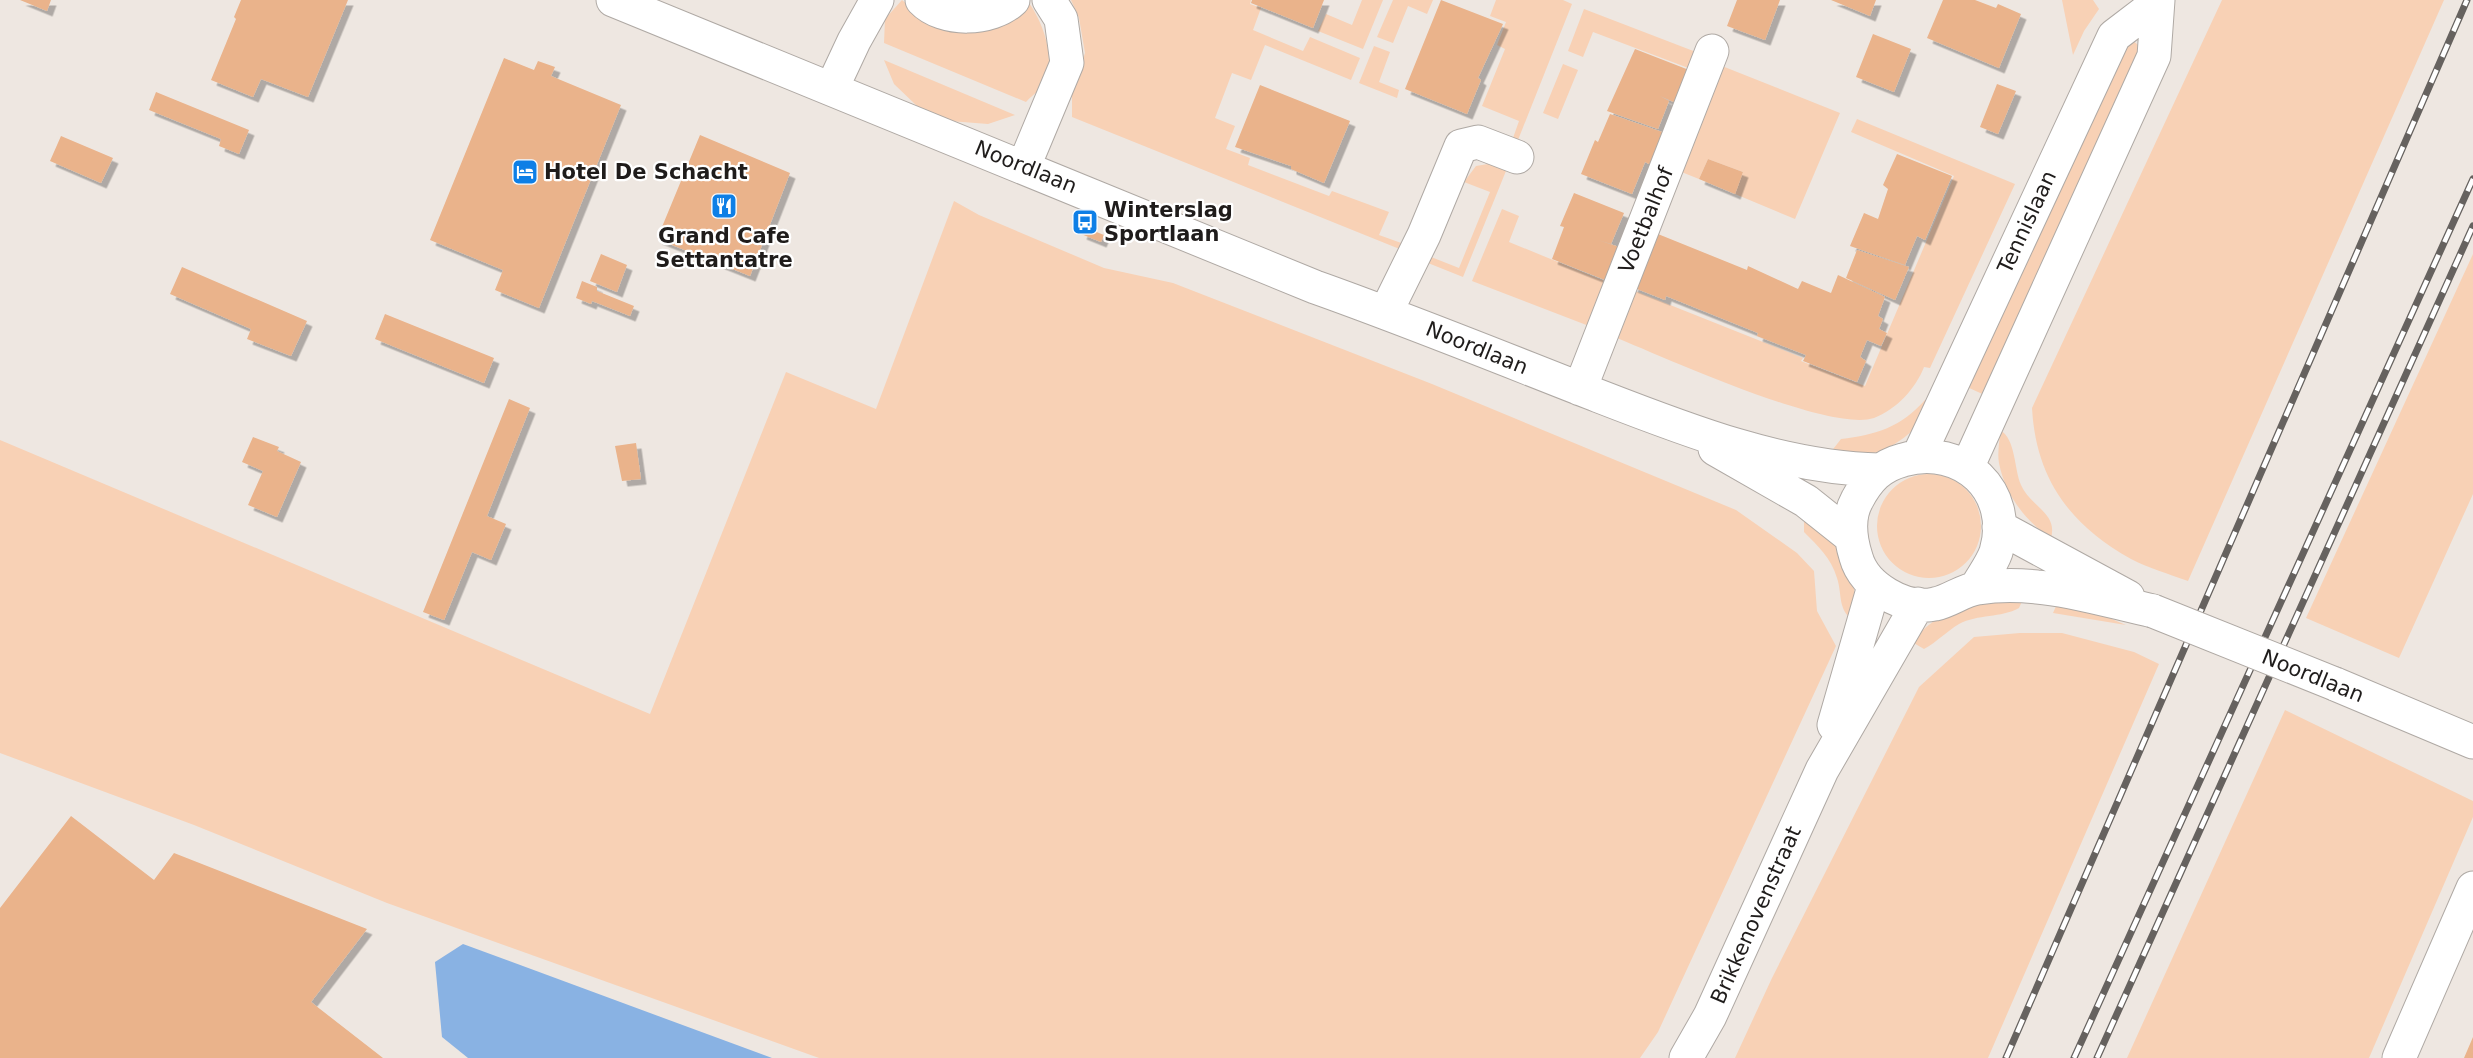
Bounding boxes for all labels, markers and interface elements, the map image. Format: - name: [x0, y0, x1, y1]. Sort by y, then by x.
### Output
- street label: Noordlaan: [971, 136, 1081, 198]
- hotel icon: Hotel De Schacht: [510, 157, 540, 187]
- place label: Hotel De Schacht: [544, 160, 748, 184]
- street label: Voetbalhof: [1614, 163, 1678, 277]
- street label: Tennislaan: [1992, 167, 2061, 278]
- restaurant icon: Grand Cafe Settantatre: [709, 191, 739, 221]
- place label: Winterslag Sportlaan: [1104, 198, 1233, 246]
- bus stop icon: Winterslag Sportlaan: [1070, 207, 1100, 237]
- place label: Grand Cafe Settantatre: [655, 224, 793, 272]
- street label: Noordlaan: [1422, 317, 1532, 379]
- street label: Noordlaan: [2258, 645, 2368, 707]
- street label: Brikkenovenstraat: [1706, 822, 1806, 1008]

